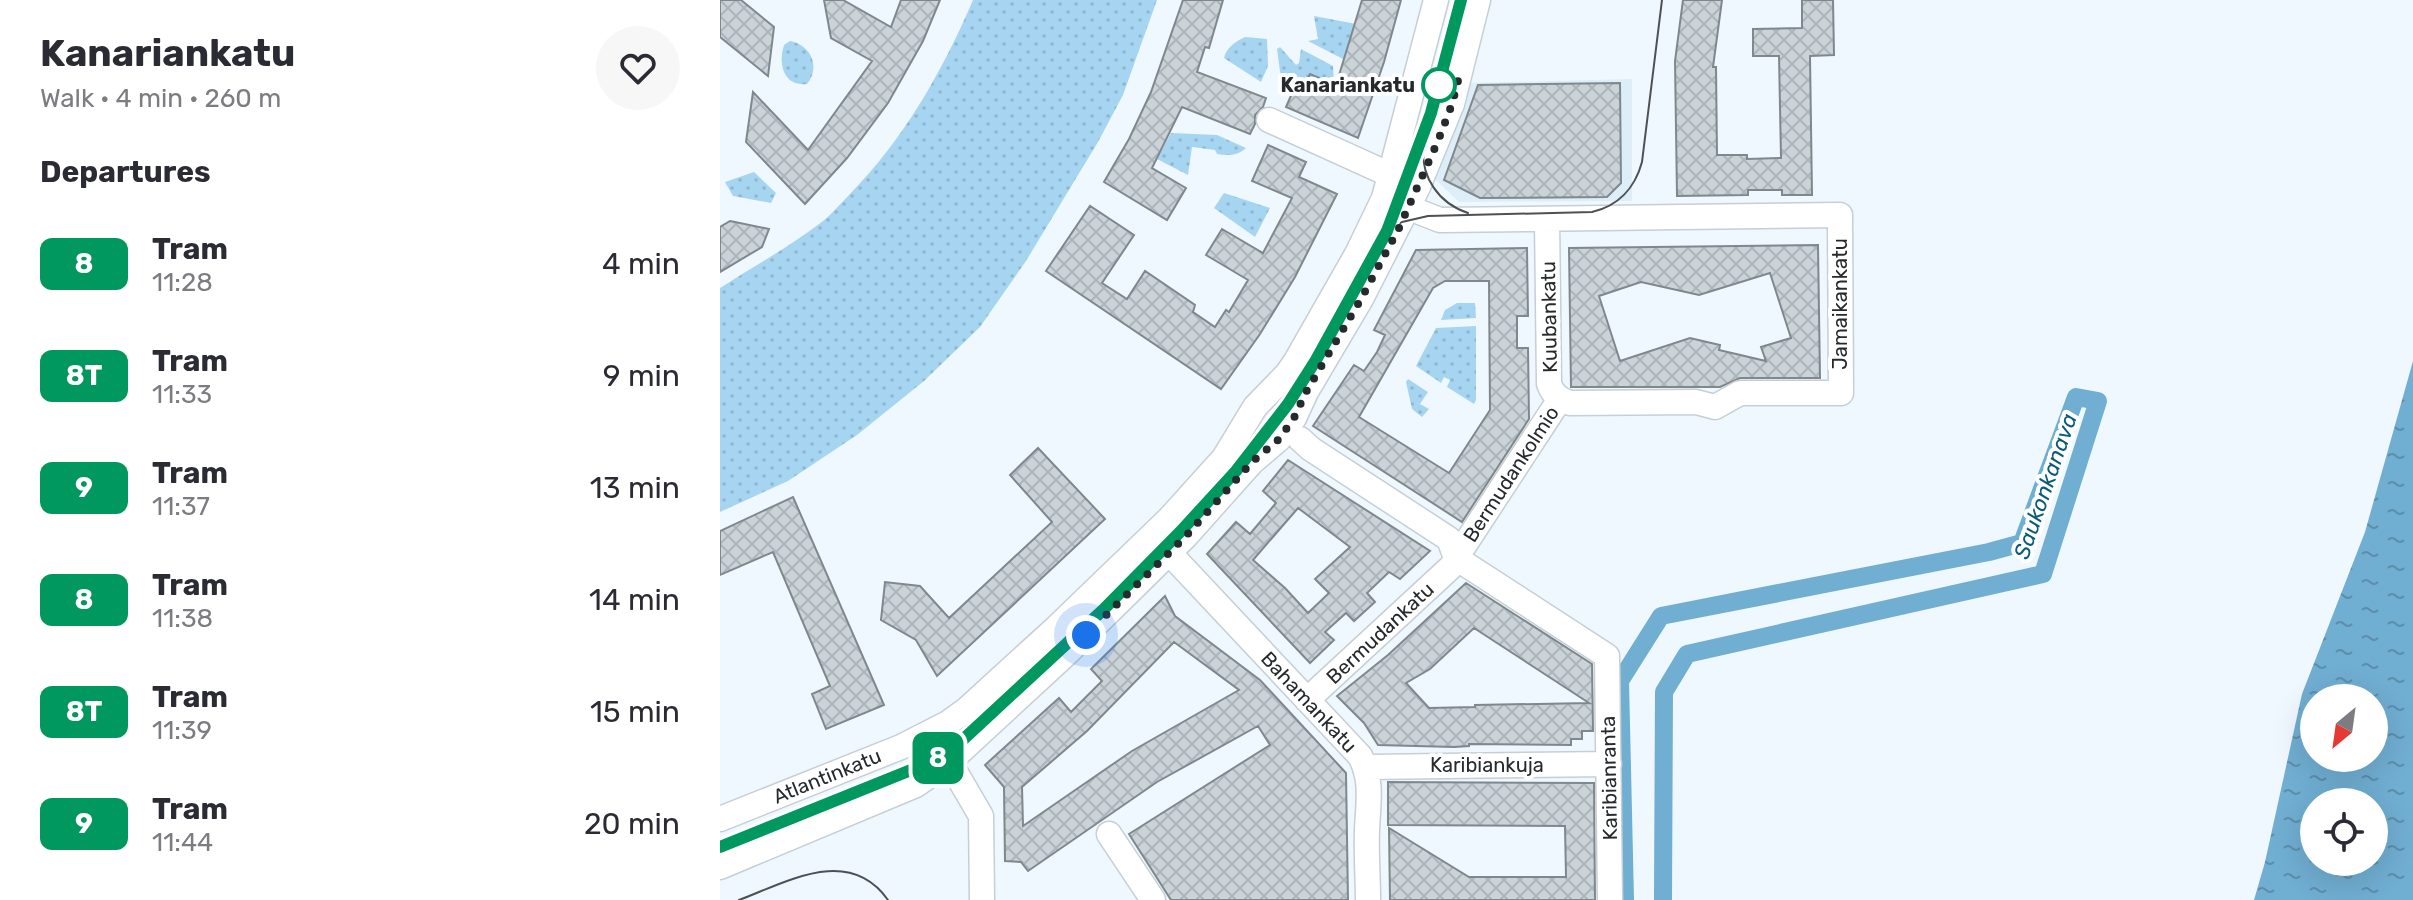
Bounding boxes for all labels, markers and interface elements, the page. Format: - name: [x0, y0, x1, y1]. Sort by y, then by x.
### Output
- button: heart: [596, 26, 680, 110]
- text: Kanariankatu: [40, 30, 295, 76]
- marker: Kanariankatu: [1422, 68, 1456, 102]
- place label: Kanariankatu: [1281, 73, 1415, 97]
- text: Walk · 4 min · 260 m: [40, 83, 281, 114]
- text: Departures: [40, 154, 211, 190]
- text: Tram: [152, 231, 228, 267]
- street label: Jamaikankatu: [1828, 238, 1852, 370]
- text: 4 min: [602, 246, 680, 282]
- text: 8: [75, 247, 93, 280]
- street label: Kuubankatu: [1536, 261, 1562, 373]
- text: 11:28: [152, 267, 213, 298]
- text: Tram: [152, 343, 228, 379]
- text: 9 min: [603, 358, 680, 394]
- text: 8T: [66, 359, 102, 392]
- text: 11:33: [152, 379, 212, 410]
- street label: Bermudankolmio: [1458, 401, 1564, 547]
- water label: Saukonkanava: [2008, 410, 2083, 562]
- text: Tram: [152, 455, 228, 491]
- text: 13 min: [590, 470, 680, 506]
- text: 9: [75, 471, 93, 504]
- text: 11:37: [152, 491, 210, 522]
- text: Tram: [152, 567, 228, 603]
- street label: Bermudankatu: [1321, 577, 1439, 689]
- text: 14 min: [589, 582, 680, 618]
- text: 8: [75, 583, 93, 616]
- text: 11:38: [152, 603, 213, 634]
- your location: [1066, 615, 1106, 655]
- street label: Bahamankatu: [1256, 646, 1362, 758]
- text: Tram: [152, 679, 228, 715]
- north arrow: [2300, 684, 2388, 772]
- map controls: [2300, 684, 2388, 876]
- text: 15 min: [590, 694, 680, 730]
- text: 8T: [66, 695, 102, 728]
- text: 11:39: [152, 715, 212, 746]
- street label: Karibianranta: [1596, 716, 1622, 840]
- line badge: 8: [912, 732, 964, 784]
- text: 8: [929, 741, 947, 774]
- street label: Atlantinkatu: [770, 743, 884, 809]
- street label: Karibiankuja: [1430, 753, 1544, 777]
- button: locate: [2300, 788, 2388, 876]
- text: Tram: [152, 791, 228, 827]
- text: 20 min: [584, 806, 680, 842]
- text: 9: [75, 807, 93, 840]
- text: 11:44: [152, 827, 213, 858]

